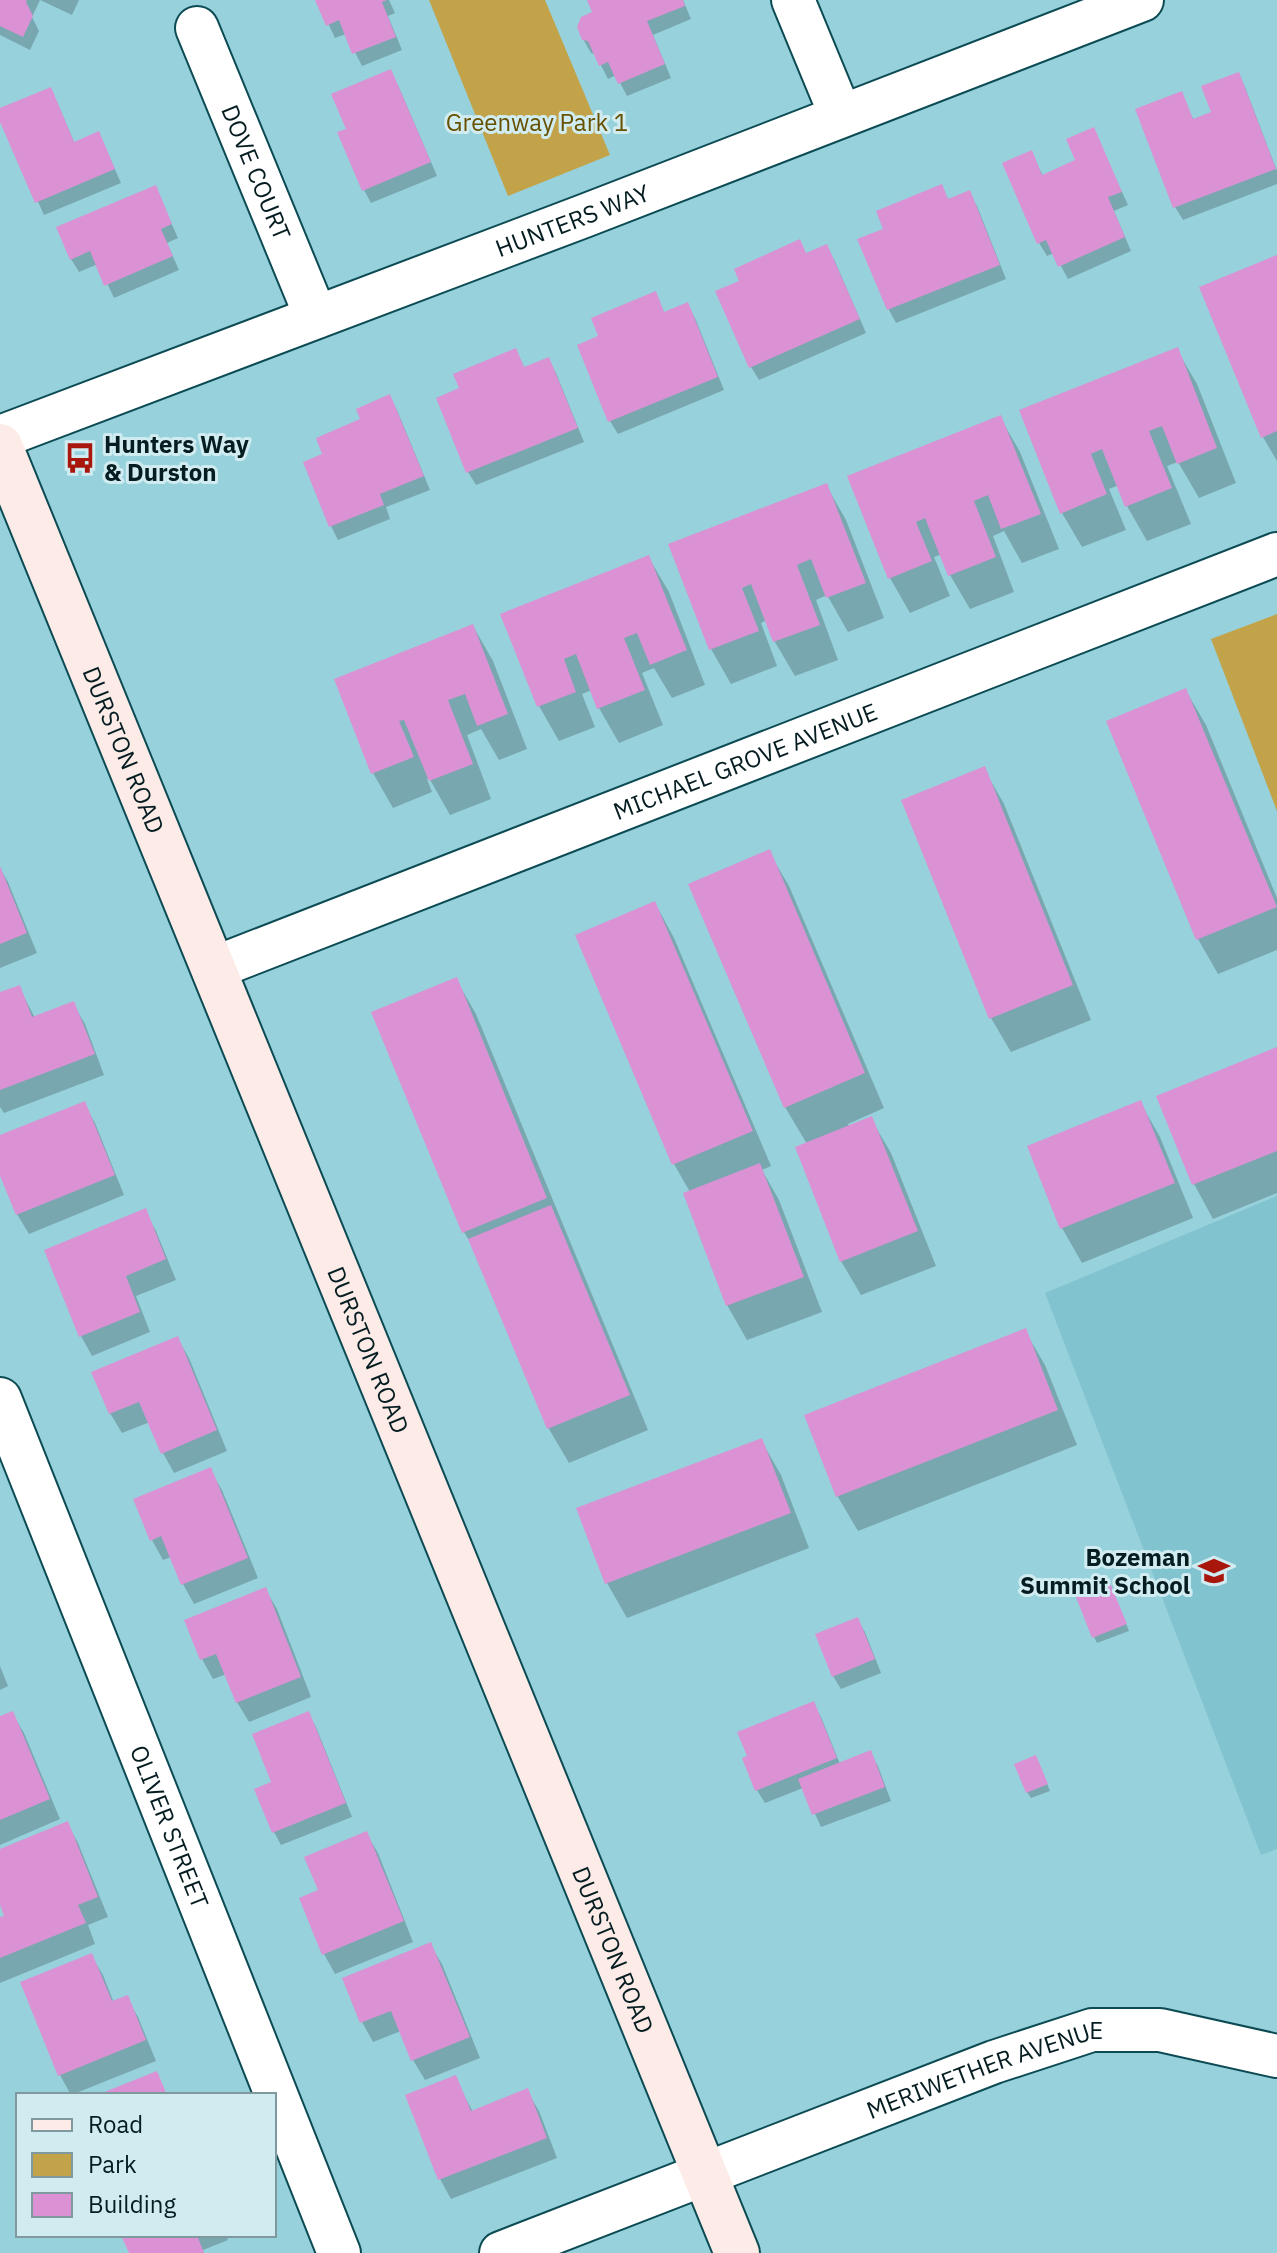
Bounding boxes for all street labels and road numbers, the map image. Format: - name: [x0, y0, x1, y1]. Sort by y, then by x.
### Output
- street label: DOVE COURT: [214, 100, 299, 245]
- street label: HUNTERS WAY: [491, 176, 654, 264]
- street label: DURSTON ROAD: [76, 661, 172, 838]
- street label: MICHAEL GROVE AVENUE: [608, 695, 882, 827]
- street label: DURSTON ROAD: [320, 1261, 417, 1438]
- street label: OLIVER STREET: [123, 1740, 217, 1913]
- street label: DURSTON ROAD: [565, 1861, 662, 2038]
- street label: MERIWETHER AVENUE: [862, 2014, 1103, 2126]

